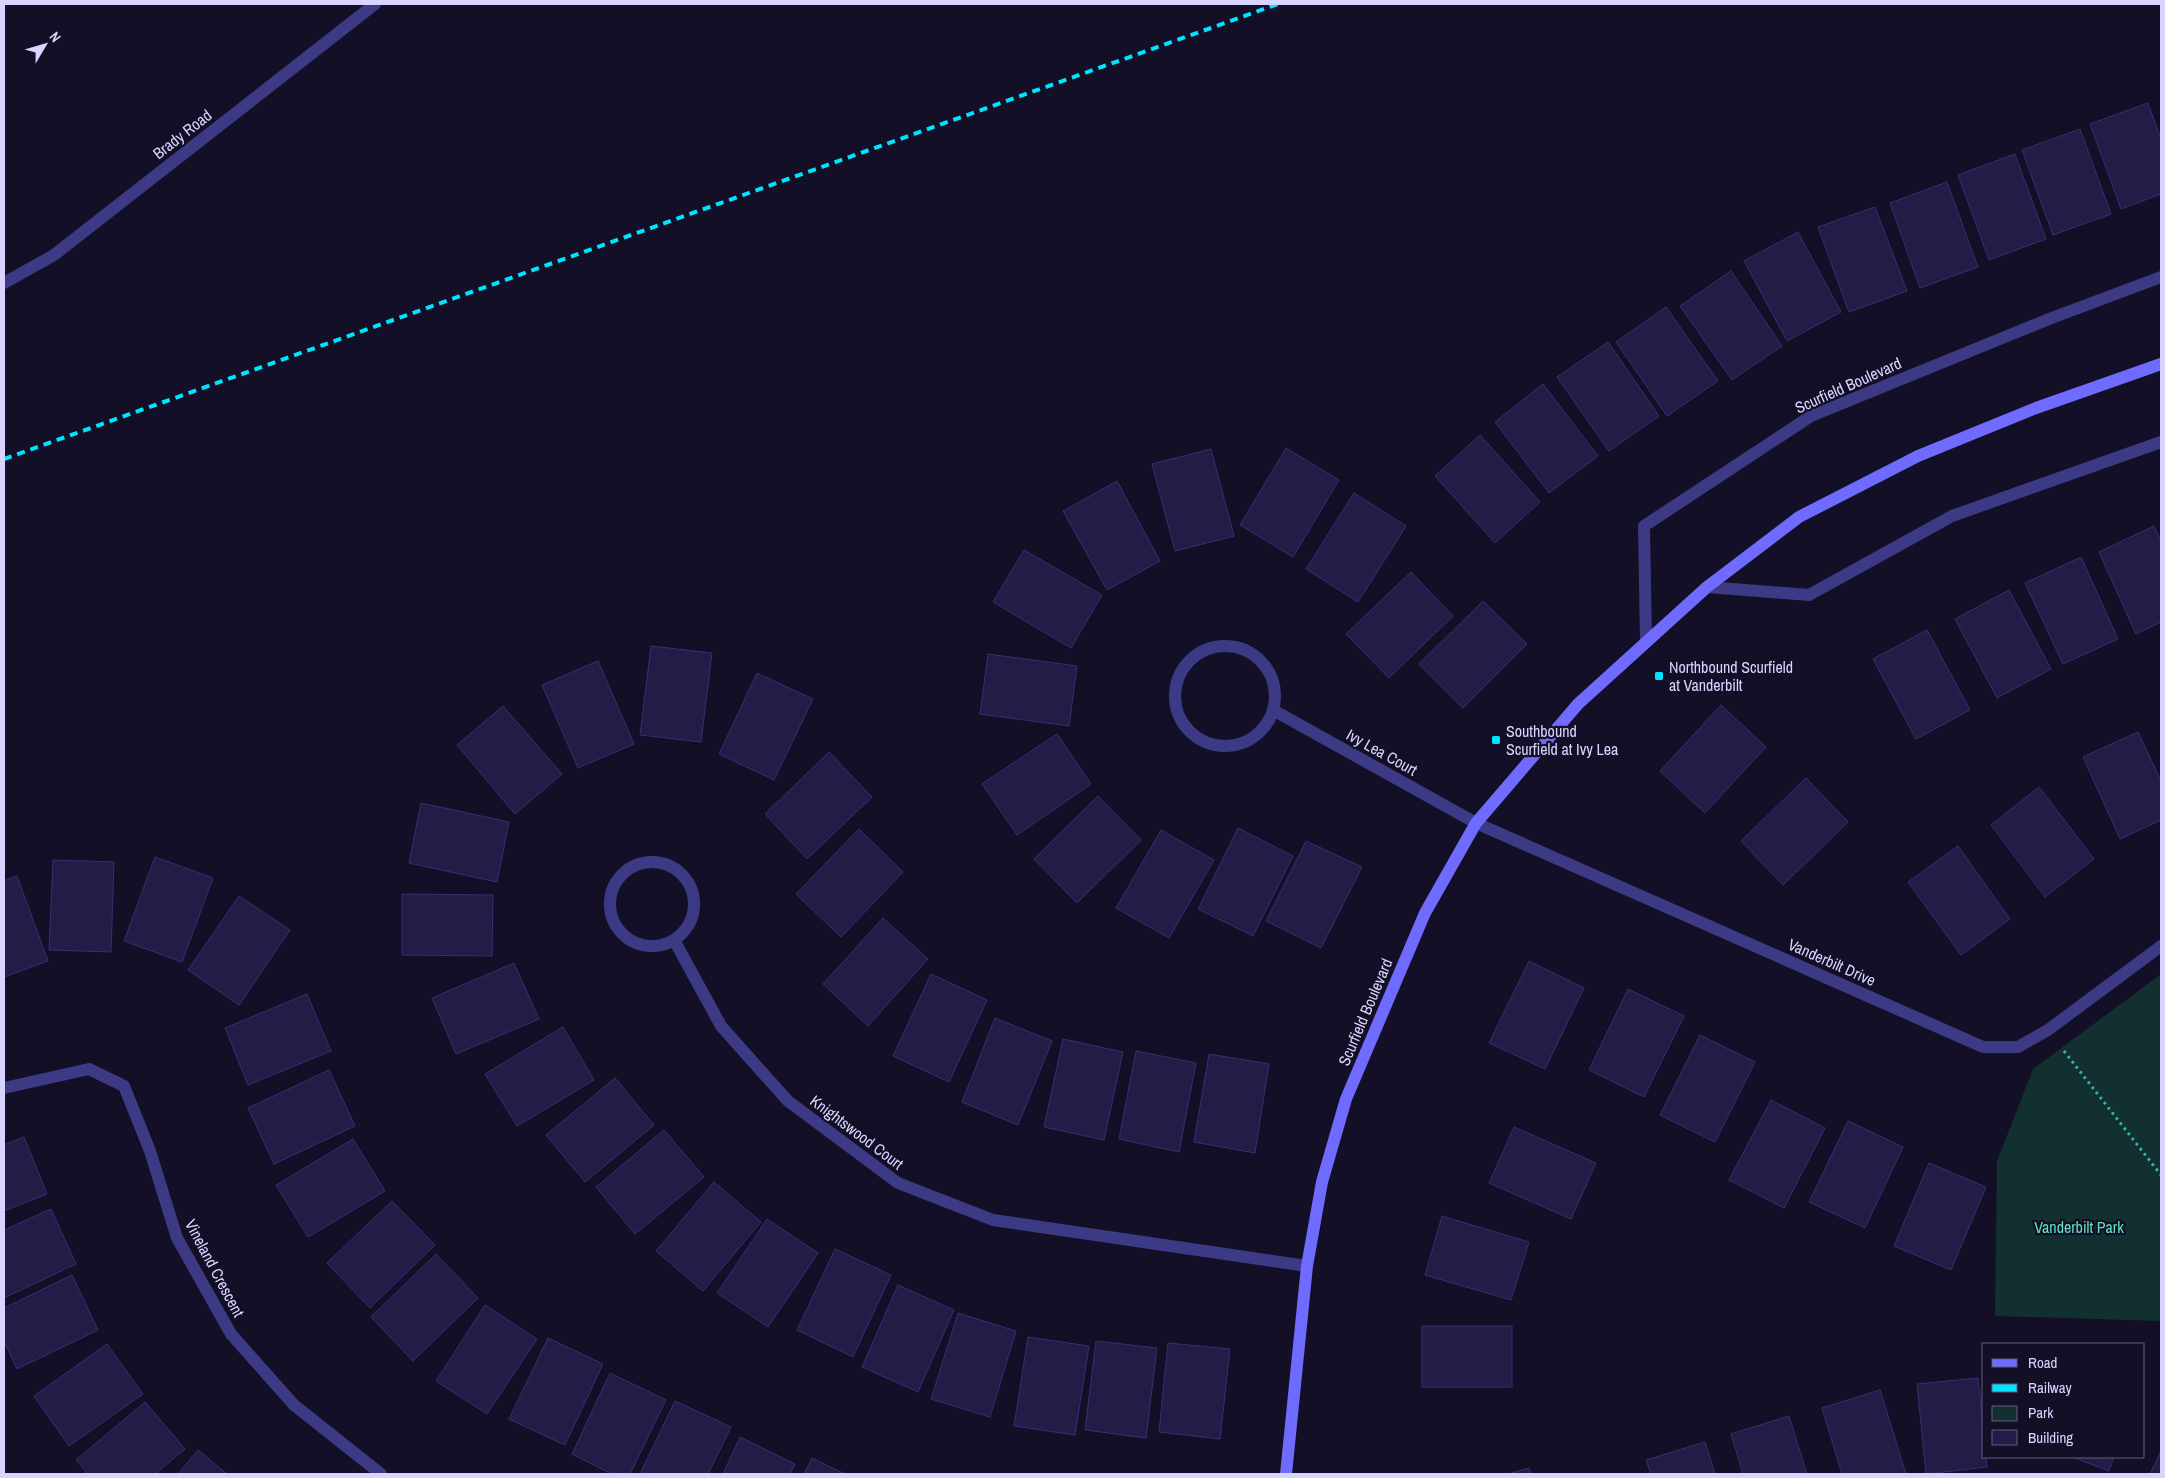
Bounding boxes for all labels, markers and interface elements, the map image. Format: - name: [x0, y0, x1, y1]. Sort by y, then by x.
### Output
- north arrow: [20, 20, 70, 70]
- text: N: [46, 28, 65, 46]
- street label: Brady Road: [148, 104, 216, 164]
- street label: Scurfield Boulevard: [1791, 352, 1905, 418]
- place label: Northbound Scurfield at Vanderbilt: [1669, 656, 1793, 696]
- marker: Northbound Scurfield at Vanderbilt: [1653, 670, 1665, 682]
- place label: Southbound Scurfield at Ivy Lea: [1506, 720, 1619, 760]
- street label: Ivy Lea Court: [1343, 723, 1422, 781]
- marker: Southbound Scurfield at Ivy Lea: [1490, 734, 1502, 746]
- street label: Vanderbilt Drive: [1785, 933, 1879, 991]
- street label: Scurfield Boulevard: [1333, 955, 1397, 1069]
- street label: Knightswood Court: [806, 1090, 908, 1175]
- street label: Vineland Crescent: [180, 1215, 250, 1321]
- park label: Vanderbilt Park: [2034, 1216, 2124, 1238]
- legend: [1982, 1343, 2145, 1458]
- text: Road: [2028, 1352, 2057, 1373]
- text: Railway: [2028, 1377, 2073, 1398]
- text: Park: [2028, 1402, 2054, 1423]
- text: Building: [2028, 1427, 2073, 1448]

